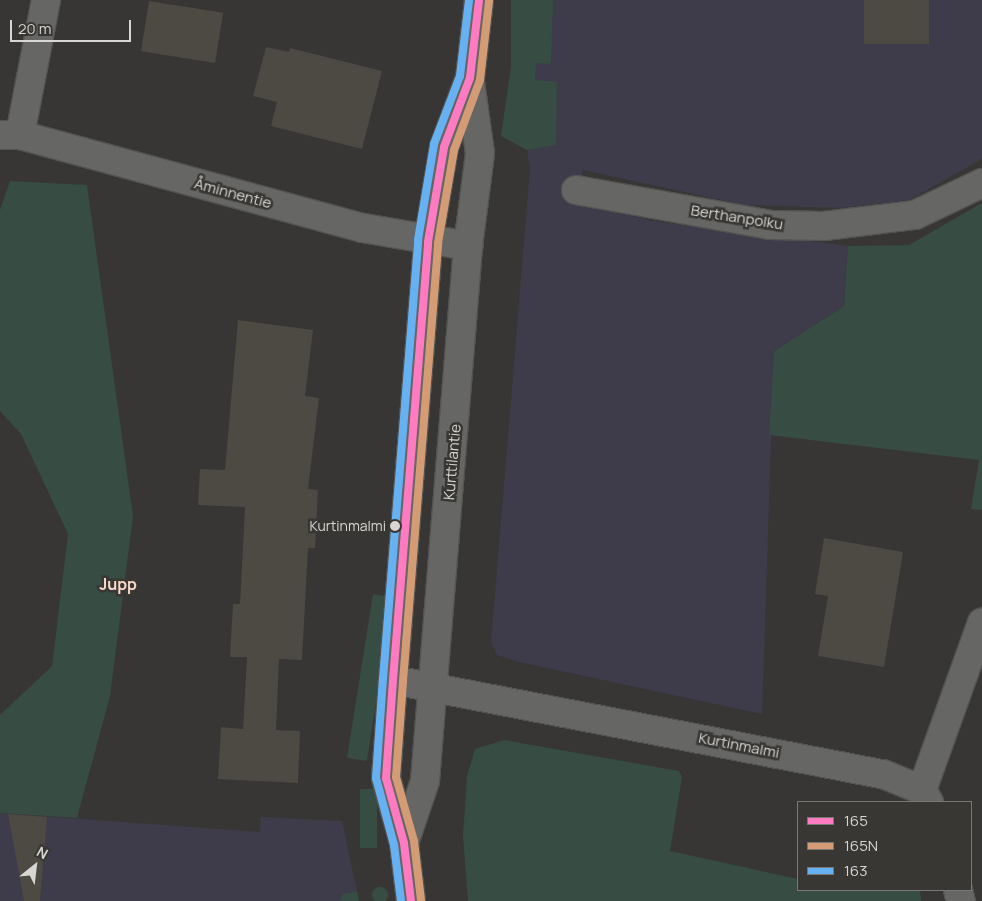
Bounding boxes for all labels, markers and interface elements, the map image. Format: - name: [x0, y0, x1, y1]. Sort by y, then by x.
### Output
- scale bar: [12, 10, 134, 42]
- text: 20 m: [18, 18, 51, 39]
- street label: Åminnentie: [192, 174, 274, 212]
- street label: Berthanpolku: [690, 201, 784, 233]
- street label: Kurttilantie: [440, 423, 464, 501]
- place label: Kurtinmalmi: [310, 518, 386, 534]
- marker: Kurtinmalmi: [390, 521, 400, 531]
- district label: Jupp: [99, 574, 137, 594]
- street label: Kurtinmalmi: [697, 728, 781, 762]
- legend: [797, 801, 972, 891]
- text: 165: [844, 810, 868, 831]
- text: 165N: [844, 835, 878, 856]
- north arrow: [10, 841, 60, 891]
- text: N: [34, 842, 52, 863]
- text: 163: [844, 860, 867, 881]

